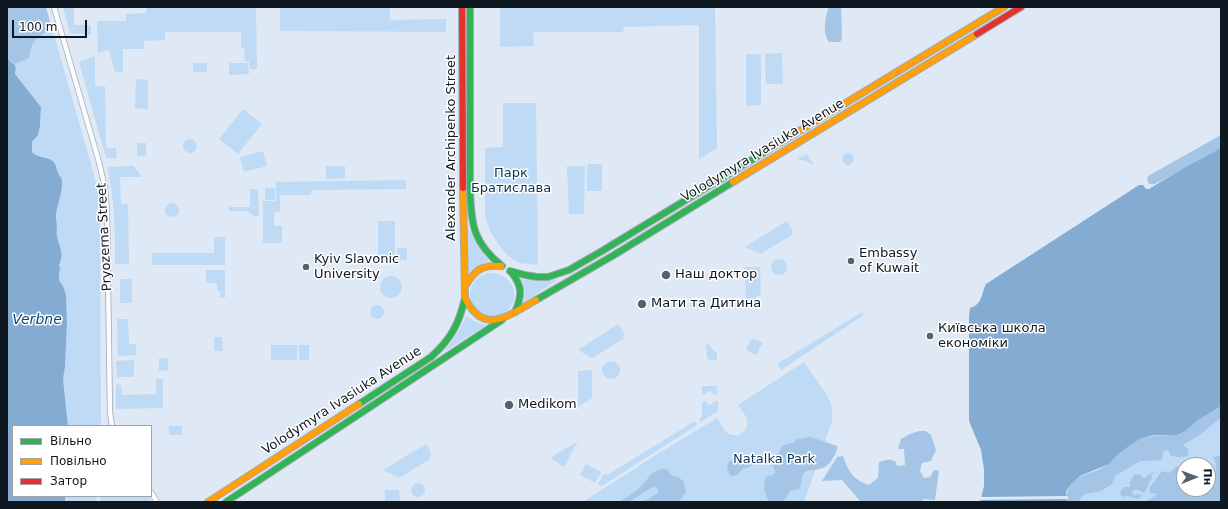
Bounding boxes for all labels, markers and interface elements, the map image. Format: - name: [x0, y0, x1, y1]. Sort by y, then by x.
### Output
- scale bar: [14, 12, 89, 38]
- text: 100 m: [19, 20, 57, 34]
- street label: Alexander Archipenko Street: [444, 55, 460, 241]
- street label: Volodymyra Ivasiuka Avenue: [679, 96, 847, 206]
- park label: Парк Братислава: [471, 166, 551, 197]
- street label: Pryozerna Street: [94, 182, 116, 292]
- place label: Embassy of Kuwait: [859, 246, 919, 277]
- place label: Kyiv Slavonic University: [314, 252, 399, 283]
- marker: Embassy of Kuwait: [846, 256, 856, 266]
- marker: Kyiv Slavonic University: [301, 262, 311, 272]
- place label: Наш доктор: [675, 267, 757, 283]
- marker: Наш доктор: [660, 269, 672, 281]
- place label: Мати та Дитина: [651, 296, 761, 312]
- marker: Мати та Дитина: [636, 298, 648, 310]
- water label: Verbne: [12, 312, 62, 328]
- place label: Київська школа економіки: [938, 321, 1046, 352]
- marker: Київська школа економіки: [925, 331, 935, 341]
- street label: Volodymyra Ivasiuka Avenue: [259, 344, 425, 458]
- place label: Medikom: [518, 397, 577, 413]
- marker: Medikom: [503, 399, 515, 411]
- legend: [12, 425, 152, 497]
- text: Вільно: [50, 434, 92, 448]
- park label: Natalka Park: [733, 452, 815, 468]
- text: Повільно: [50, 454, 107, 468]
- north arrow: [1176, 457, 1216, 497]
- text: Пн: [1201, 468, 1214, 485]
- text: Затор: [50, 474, 87, 488]

